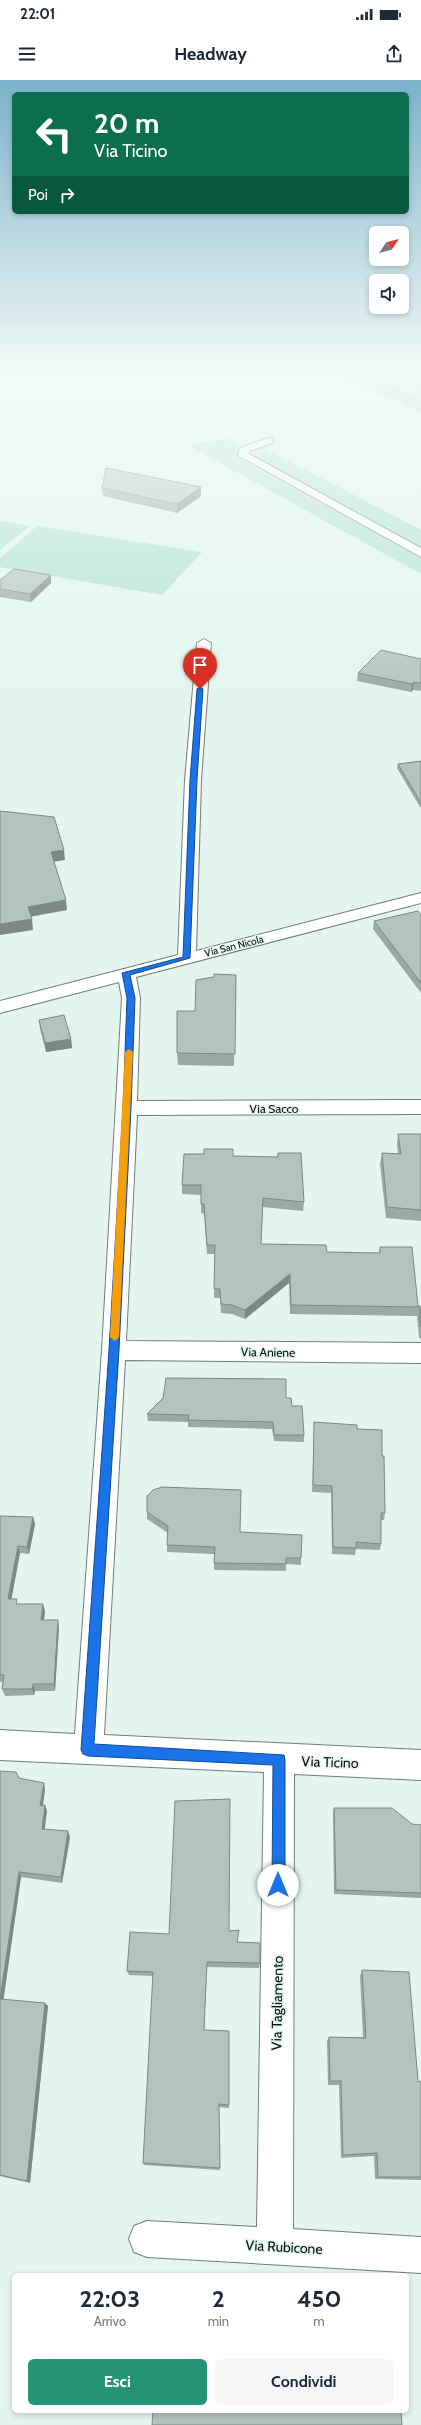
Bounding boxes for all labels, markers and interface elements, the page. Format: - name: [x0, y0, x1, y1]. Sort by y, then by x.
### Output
- text: 22:01: [20, 5, 55, 23]
- icon: menu: [16, 43, 38, 65]
- text: Headway: [174, 43, 247, 65]
- icon: share: [383, 43, 405, 65]
- text: 20 m: [94, 106, 159, 140]
- icon: left: [28, 108, 80, 160]
- text: Via Ticino: [94, 140, 167, 162]
- icon: right: [56, 184, 78, 206]
- text: Poi: [28, 186, 48, 204]
- north arrow: [369, 226, 409, 266]
- map controls: [369, 226, 409, 314]
- button: sound: [369, 274, 409, 314]
- pin: [183, 648, 217, 689]
- icon: arrive: [189, 654, 211, 676]
- street label: Via San Nicola: [203, 932, 265, 960]
- street label: Via Sacco: [250, 1101, 299, 1116]
- street label: Via Aniene: [241, 1344, 295, 1360]
- street label: Via Ticino: [301, 1752, 359, 1772]
- position arrow: [257, 1864, 299, 1906]
- street label: Via Tagliamento: [267, 1955, 287, 2051]
- street label: Via Rubicone: [245, 2236, 323, 2258]
- text: 22:03: [80, 2284, 140, 2313]
- text: 2: [212, 2284, 225, 2313]
- text: 450: [297, 2284, 341, 2313]
- text: Arrivo: [94, 2313, 126, 2329]
- text: min: [208, 2313, 229, 2329]
- text: m: [313, 2313, 325, 2329]
- button: Esci: [28, 2359, 207, 2405]
- button: Condividi: [215, 2359, 393, 2405]

